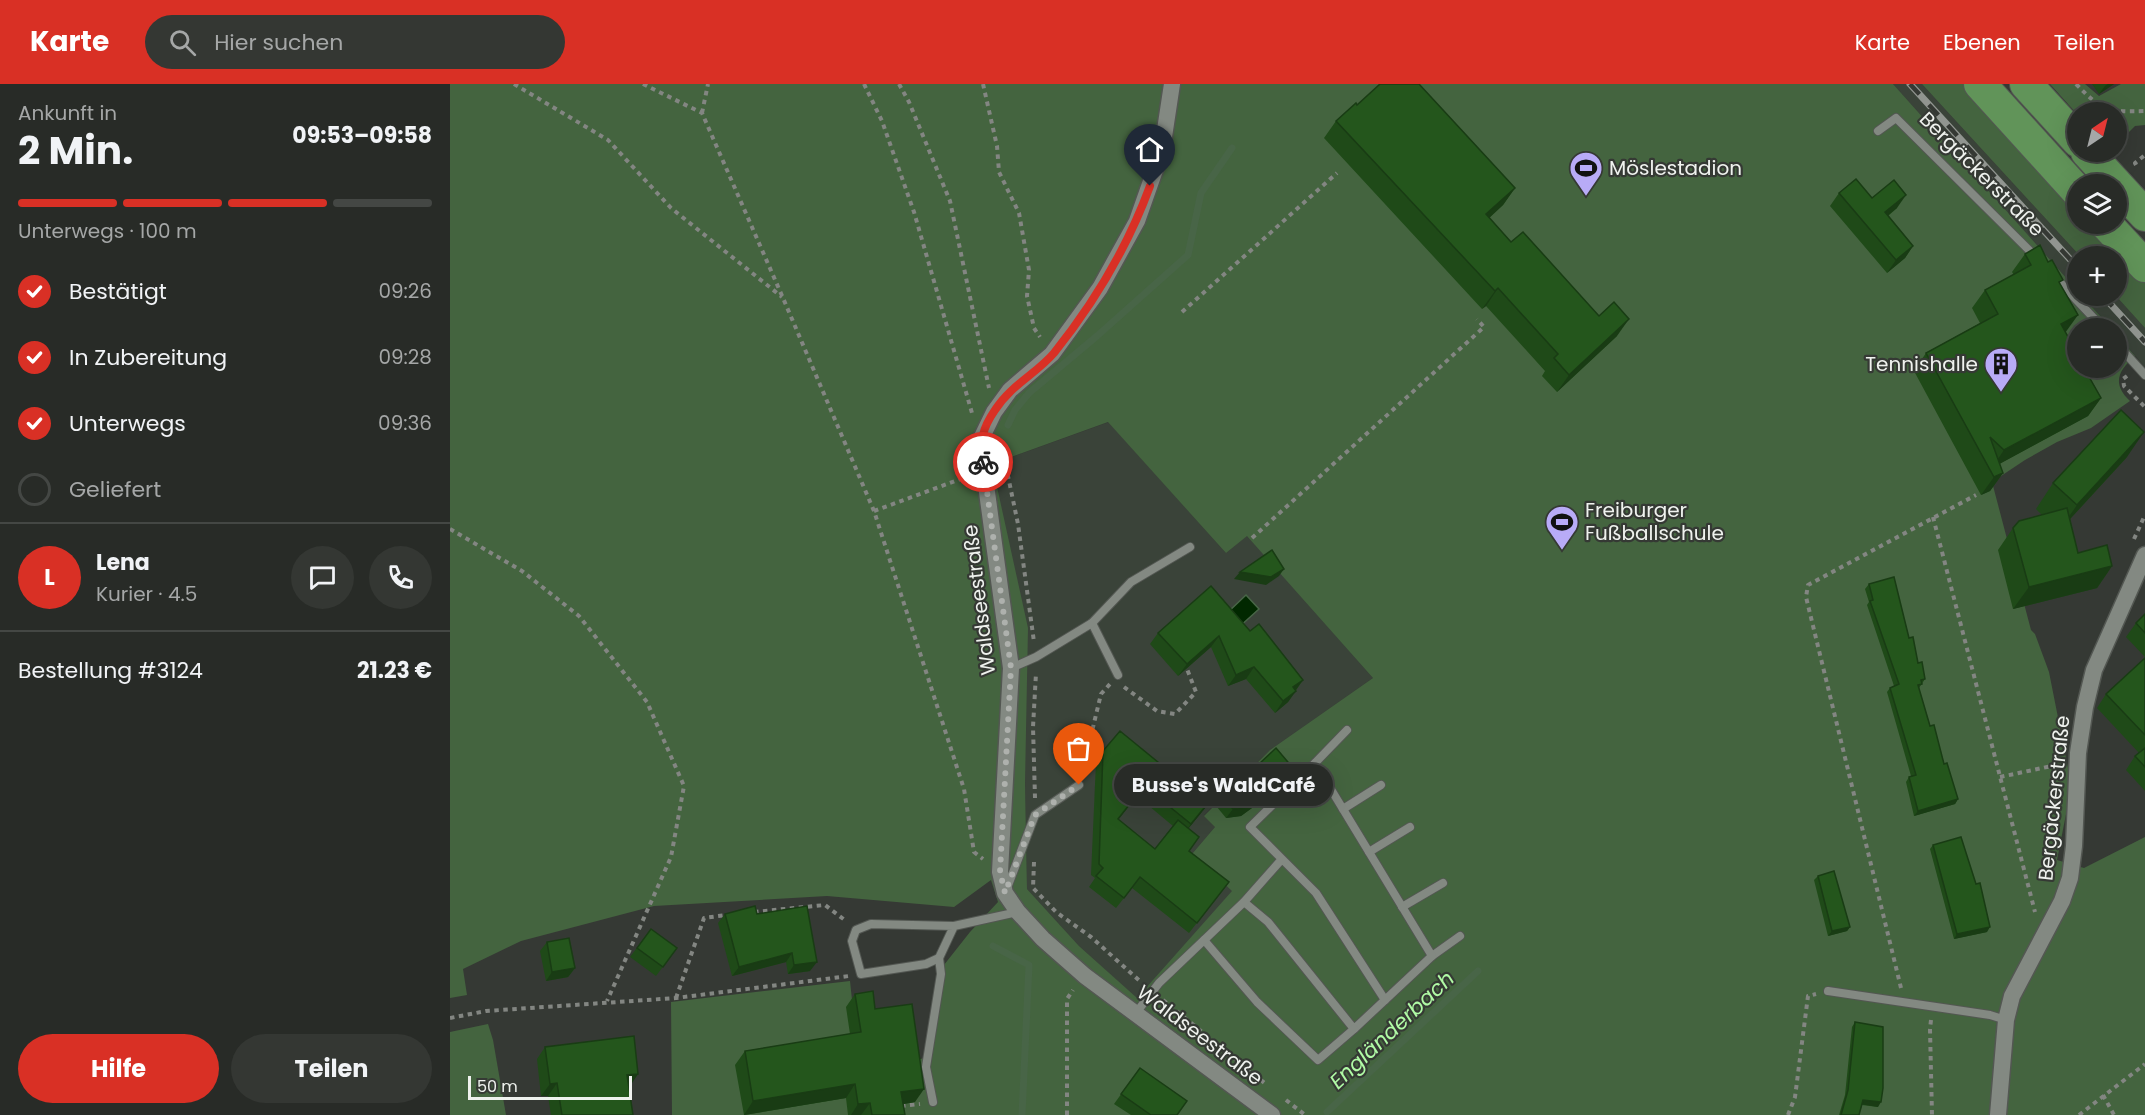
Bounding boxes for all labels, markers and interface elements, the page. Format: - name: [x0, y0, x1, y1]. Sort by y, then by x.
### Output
- search box: [145, 15, 565, 69]
- text: Karte: [30, 22, 109, 61]
- icon: search: [166, 26, 199, 59]
- text: Hier suchen: [214, 27, 343, 58]
- text: Karte: [1855, 28, 1910, 57]
- text: Ebenen: [1943, 28, 2021, 57]
- text: Teilen: [2054, 28, 2115, 57]
- text: Ankunft in: [18, 99, 117, 127]
- north arrow: [2067, 102, 2127, 162]
- map controls: [2067, 102, 2127, 378]
- street label: Bergäckerstraße: [1913, 105, 2051, 243]
- text: 09:53–09:58: [292, 120, 432, 151]
- text: 2 Min.: [18, 123, 133, 178]
- pin: [1124, 124, 1175, 186]
- icon: home: [1133, 133, 1166, 166]
- sports icon: Möslestadion: [1568, 150, 1604, 197]
- place label: Möslestadion: [1609, 154, 1742, 182]
- button: layers: [2067, 174, 2127, 234]
- text: Unterwegs · 100 m: [18, 217, 197, 245]
- button: +: [2067, 246, 2127, 306]
- icon: check: [18, 275, 51, 308]
- text: Bestätigt: [69, 276, 167, 307]
- text: 09:26: [378, 277, 432, 305]
- button: −: [2067, 318, 2127, 378]
- icon: check: [18, 341, 51, 374]
- text: In Zubereitung: [69, 342, 227, 373]
- text: 09:28: [378, 343, 432, 371]
- building icon: Tennishalle: [1983, 346, 2019, 393]
- place label: Tennishalle: [1865, 350, 1978, 378]
- icon: check: [18, 407, 51, 440]
- text: Unterwegs: [69, 408, 186, 439]
- text: 09:36: [378, 409, 432, 437]
- courier: [953, 432, 1013, 492]
- icon: bike: [967, 446, 1000, 479]
- text: Geliefert: [69, 474, 161, 505]
- place label: Freiburger Fußballschule: [1585, 496, 1724, 547]
- sports icon: Freiburger Fußballschule: [1544, 504, 1580, 551]
- street label: Waldseestraße: [956, 523, 1002, 677]
- button: chat: [291, 546, 354, 609]
- button: phone: [369, 546, 432, 609]
- text: Lena: [96, 547, 150, 578]
- text: L: [44, 562, 55, 593]
- text: Kurier · 4.5: [96, 580, 197, 608]
- text: Bestellung #3124: [18, 655, 203, 686]
- text: 21.23 €: [357, 655, 432, 686]
- street label: Bergäckerstraße: [2031, 714, 2077, 882]
- pin: [1053, 723, 1104, 785]
- icon: bag: [1062, 732, 1095, 765]
- callout: Busse's WaldCafé: [1115, 764, 1334, 806]
- text: Busse's WaldCafé: [1132, 771, 1315, 799]
- water label: Engländerbach: [1323, 964, 1460, 1095]
- street label: Waldseestraße: [1131, 978, 1269, 1092]
- button: Hilfe: [18, 1034, 219, 1103]
- button: Teilen: [231, 1034, 432, 1103]
- scale bar: [468, 1073, 632, 1100]
- text: 50 m: [477, 1075, 518, 1098]

